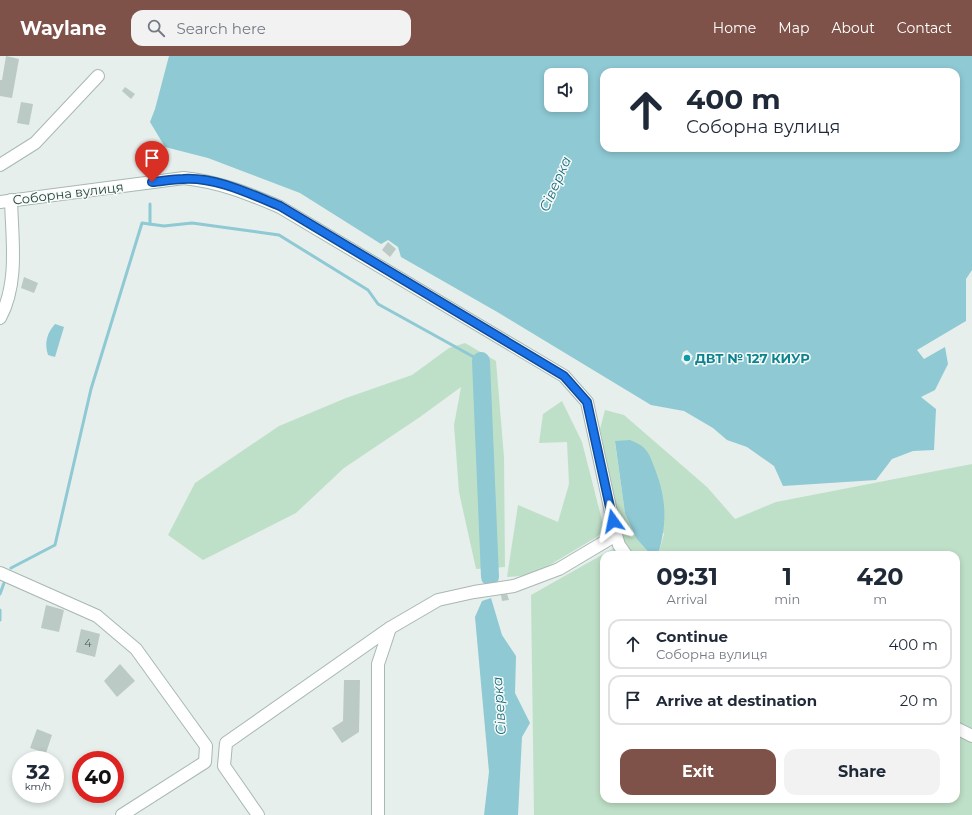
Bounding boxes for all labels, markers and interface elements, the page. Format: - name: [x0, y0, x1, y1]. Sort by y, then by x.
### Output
- search box: [131, 10, 411, 46]
- text: Waylane: [20, 17, 107, 40]
- icon: search: [145, 17, 167, 39]
- text: Search here: [177, 19, 266, 38]
- text: Home: [713, 19, 756, 37]
- text: Map: [778, 19, 809, 37]
- text: About: [831, 19, 875, 37]
- text: Contact: [897, 19, 952, 37]
- map controls: [544, 68, 588, 112]
- button: sound: [544, 68, 588, 112]
- text: 400 m: [686, 82, 781, 116]
- icon: ahead: [620, 84, 672, 136]
- text: Соборна вулиця: [686, 116, 841, 138]
- pin: [135, 141, 169, 182]
- icon: arrive: [141, 147, 163, 169]
- water label: Сіверка: [535, 154, 575, 214]
- street label: Соборна вулиця: [12, 178, 124, 208]
- place label: ДВТ № 127 КИУР: [695, 350, 810, 366]
- marker: ДВТ № 127 КИУР: [682, 353, 692, 363]
- position arrow: [592, 500, 634, 542]
- text: 09:31: [656, 562, 718, 591]
- text: 1: [783, 562, 792, 591]
- text: 420: [857, 562, 904, 591]
- text: Arrival: [667, 591, 708, 607]
- text: min: [774, 591, 800, 607]
- text: m: [873, 591, 887, 607]
- text: Continue: [656, 627, 728, 646]
- icon: ahead: [622, 633, 644, 655]
- text: 400 m: [888, 635, 938, 654]
- house number: 4: [84, 636, 92, 650]
- text: Соборна вулиця: [656, 646, 768, 662]
- water label: Сіверка: [488, 676, 510, 736]
- icon: arrive: [622, 689, 644, 711]
- text: Arrive at destination: [656, 691, 817, 710]
- text: 20 m: [900, 691, 938, 710]
- button: Exit: [620, 749, 776, 795]
- button: Share: [784, 749, 940, 795]
- speed limit sign: 40: [72, 751, 124, 803]
- text: 32: [26, 760, 50, 784]
- text: km/h: [25, 780, 51, 793]

